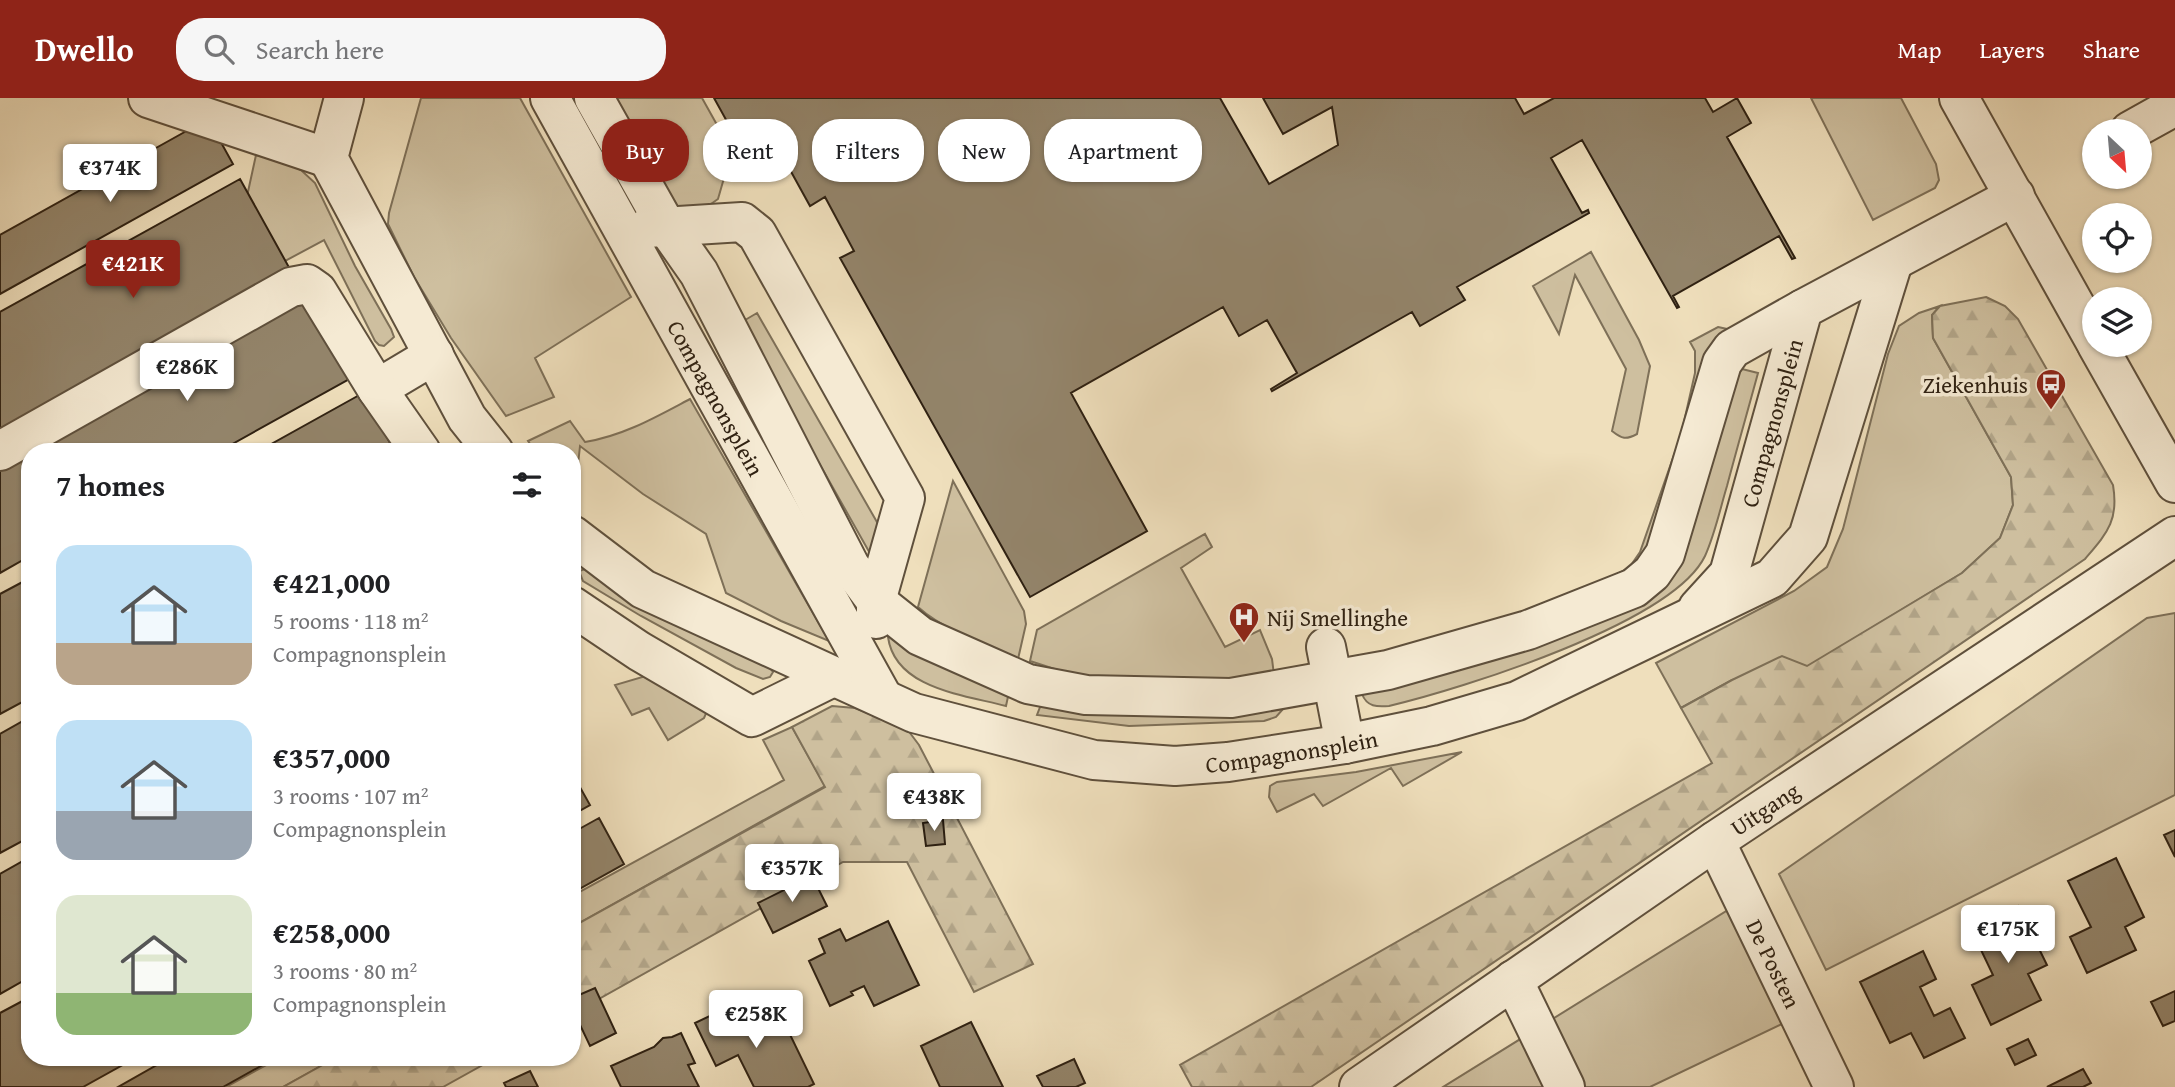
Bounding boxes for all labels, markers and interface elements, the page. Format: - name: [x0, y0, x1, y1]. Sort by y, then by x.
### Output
- search box: [176, 18, 666, 81]
- text: Dwello: [35, 25, 134, 73]
- icon: search: [200, 30, 238, 68]
- text: Search here: [256, 30, 384, 69]
- text: Map: [1898, 32, 1941, 67]
- text: Layers: [1979, 32, 2045, 67]
- text: Share: [2083, 32, 2140, 67]
- chip: Buy: [602, 119, 689, 182]
- chip: Rent: [703, 119, 798, 182]
- chip: Filters: [812, 119, 924, 182]
- chip: New: [938, 119, 1030, 182]
- chip: Apartment: [1044, 119, 1202, 182]
- north arrow: [2082, 119, 2152, 189]
- map controls: [2082, 119, 2152, 357]
- pin: €374K: [61, 144, 159, 204]
- text: €374K: [79, 150, 141, 183]
- button: locate: [2082, 203, 2152, 273]
- pin: €421K: [84, 240, 182, 300]
- text: €421K: [102, 246, 164, 279]
- button: layers: [2082, 287, 2152, 357]
- street label: Compagnonsplein: [660, 314, 773, 482]
- street label: Compagnonsplein: [1732, 335, 1810, 511]
- pin: €286K: [138, 344, 236, 403]
- text: €286K: [156, 349, 218, 382]
- bus stop icon: Ziekenhuis: [2034, 367, 2068, 411]
- place label: Ziekenhuis: [1923, 368, 2028, 401]
- text: 7 homes: [56, 463, 165, 507]
- icon: filters: [508, 466, 546, 504]
- text: €421,000: [273, 560, 390, 604]
- icon: home: [112, 573, 196, 657]
- hospital icon: Nij Smellinghe: [1227, 600, 1261, 644]
- place label: Nij Smellinghe: [1267, 601, 1408, 634]
- text: 5 rooms · 118 m²: [273, 604, 428, 637]
- text: Compagnonsplein: [273, 637, 446, 670]
- street label: Compagnonsplein: [1204, 721, 1381, 780]
- text: €357,000: [273, 735, 390, 779]
- icon: home: [112, 748, 196, 832]
- street label: Uitgang: [1723, 773, 1806, 843]
- pin: €438K: [885, 774, 983, 833]
- text: 3 rooms · 107 m²: [273, 779, 428, 812]
- text: €438K: [903, 779, 965, 812]
- text: Compagnonsplein: [273, 812, 446, 845]
- pin: €357K: [743, 844, 841, 904]
- text: €357K: [761, 850, 823, 883]
- pin: €175K: [1959, 906, 2057, 965]
- text: €258,000: [273, 910, 390, 954]
- text: €175K: [1977, 911, 2039, 944]
- street label: De Posten: [1739, 913, 1810, 1013]
- icon: home: [112, 923, 196, 1007]
- text: 3 rooms · 80 m²: [273, 954, 417, 987]
- text: Compagnonsplein: [273, 987, 446, 1020]
- pin: €258K: [707, 990, 805, 1050]
- text: €258K: [725, 996, 787, 1029]

